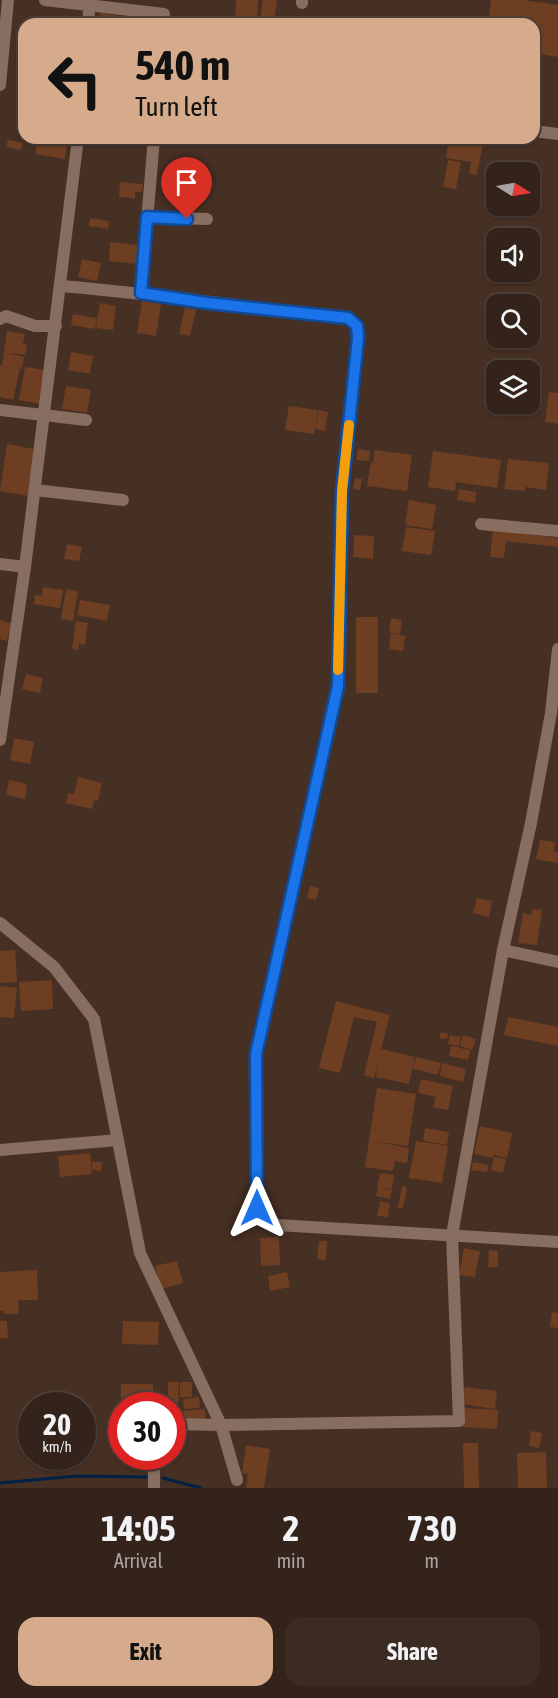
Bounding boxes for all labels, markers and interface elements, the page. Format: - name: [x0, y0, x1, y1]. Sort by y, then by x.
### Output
- text: 540 m: [135, 41, 230, 89]
- icon: left: [36, 42, 114, 120]
- text: Turn left: [135, 91, 218, 122]
- pin: [161, 157, 212, 219]
- north arrow: [486, 162, 540, 216]
- map controls: [486, 162, 540, 414]
- icon: arrive: [170, 166, 203, 199]
- button: sound: [486, 228, 540, 282]
- button: search: [486, 294, 540, 348]
- button: layers: [486, 360, 540, 414]
- position arrow: [225, 1176, 289, 1240]
- speed limit sign: 30: [108, 1392, 186, 1470]
- text: 20: [43, 1407, 71, 1441]
- text: km/h: [42, 1438, 72, 1455]
- text: 14:05: [101, 1507, 176, 1549]
- text: 2: [283, 1507, 299, 1549]
- text: 730: [406, 1507, 457, 1549]
- text: Arrival: [114, 1549, 163, 1572]
- text: min: [277, 1549, 305, 1572]
- text: m: [424, 1549, 439, 1572]
- button: Exit: [18, 1617, 273, 1686]
- button: Share: [285, 1617, 540, 1686]

